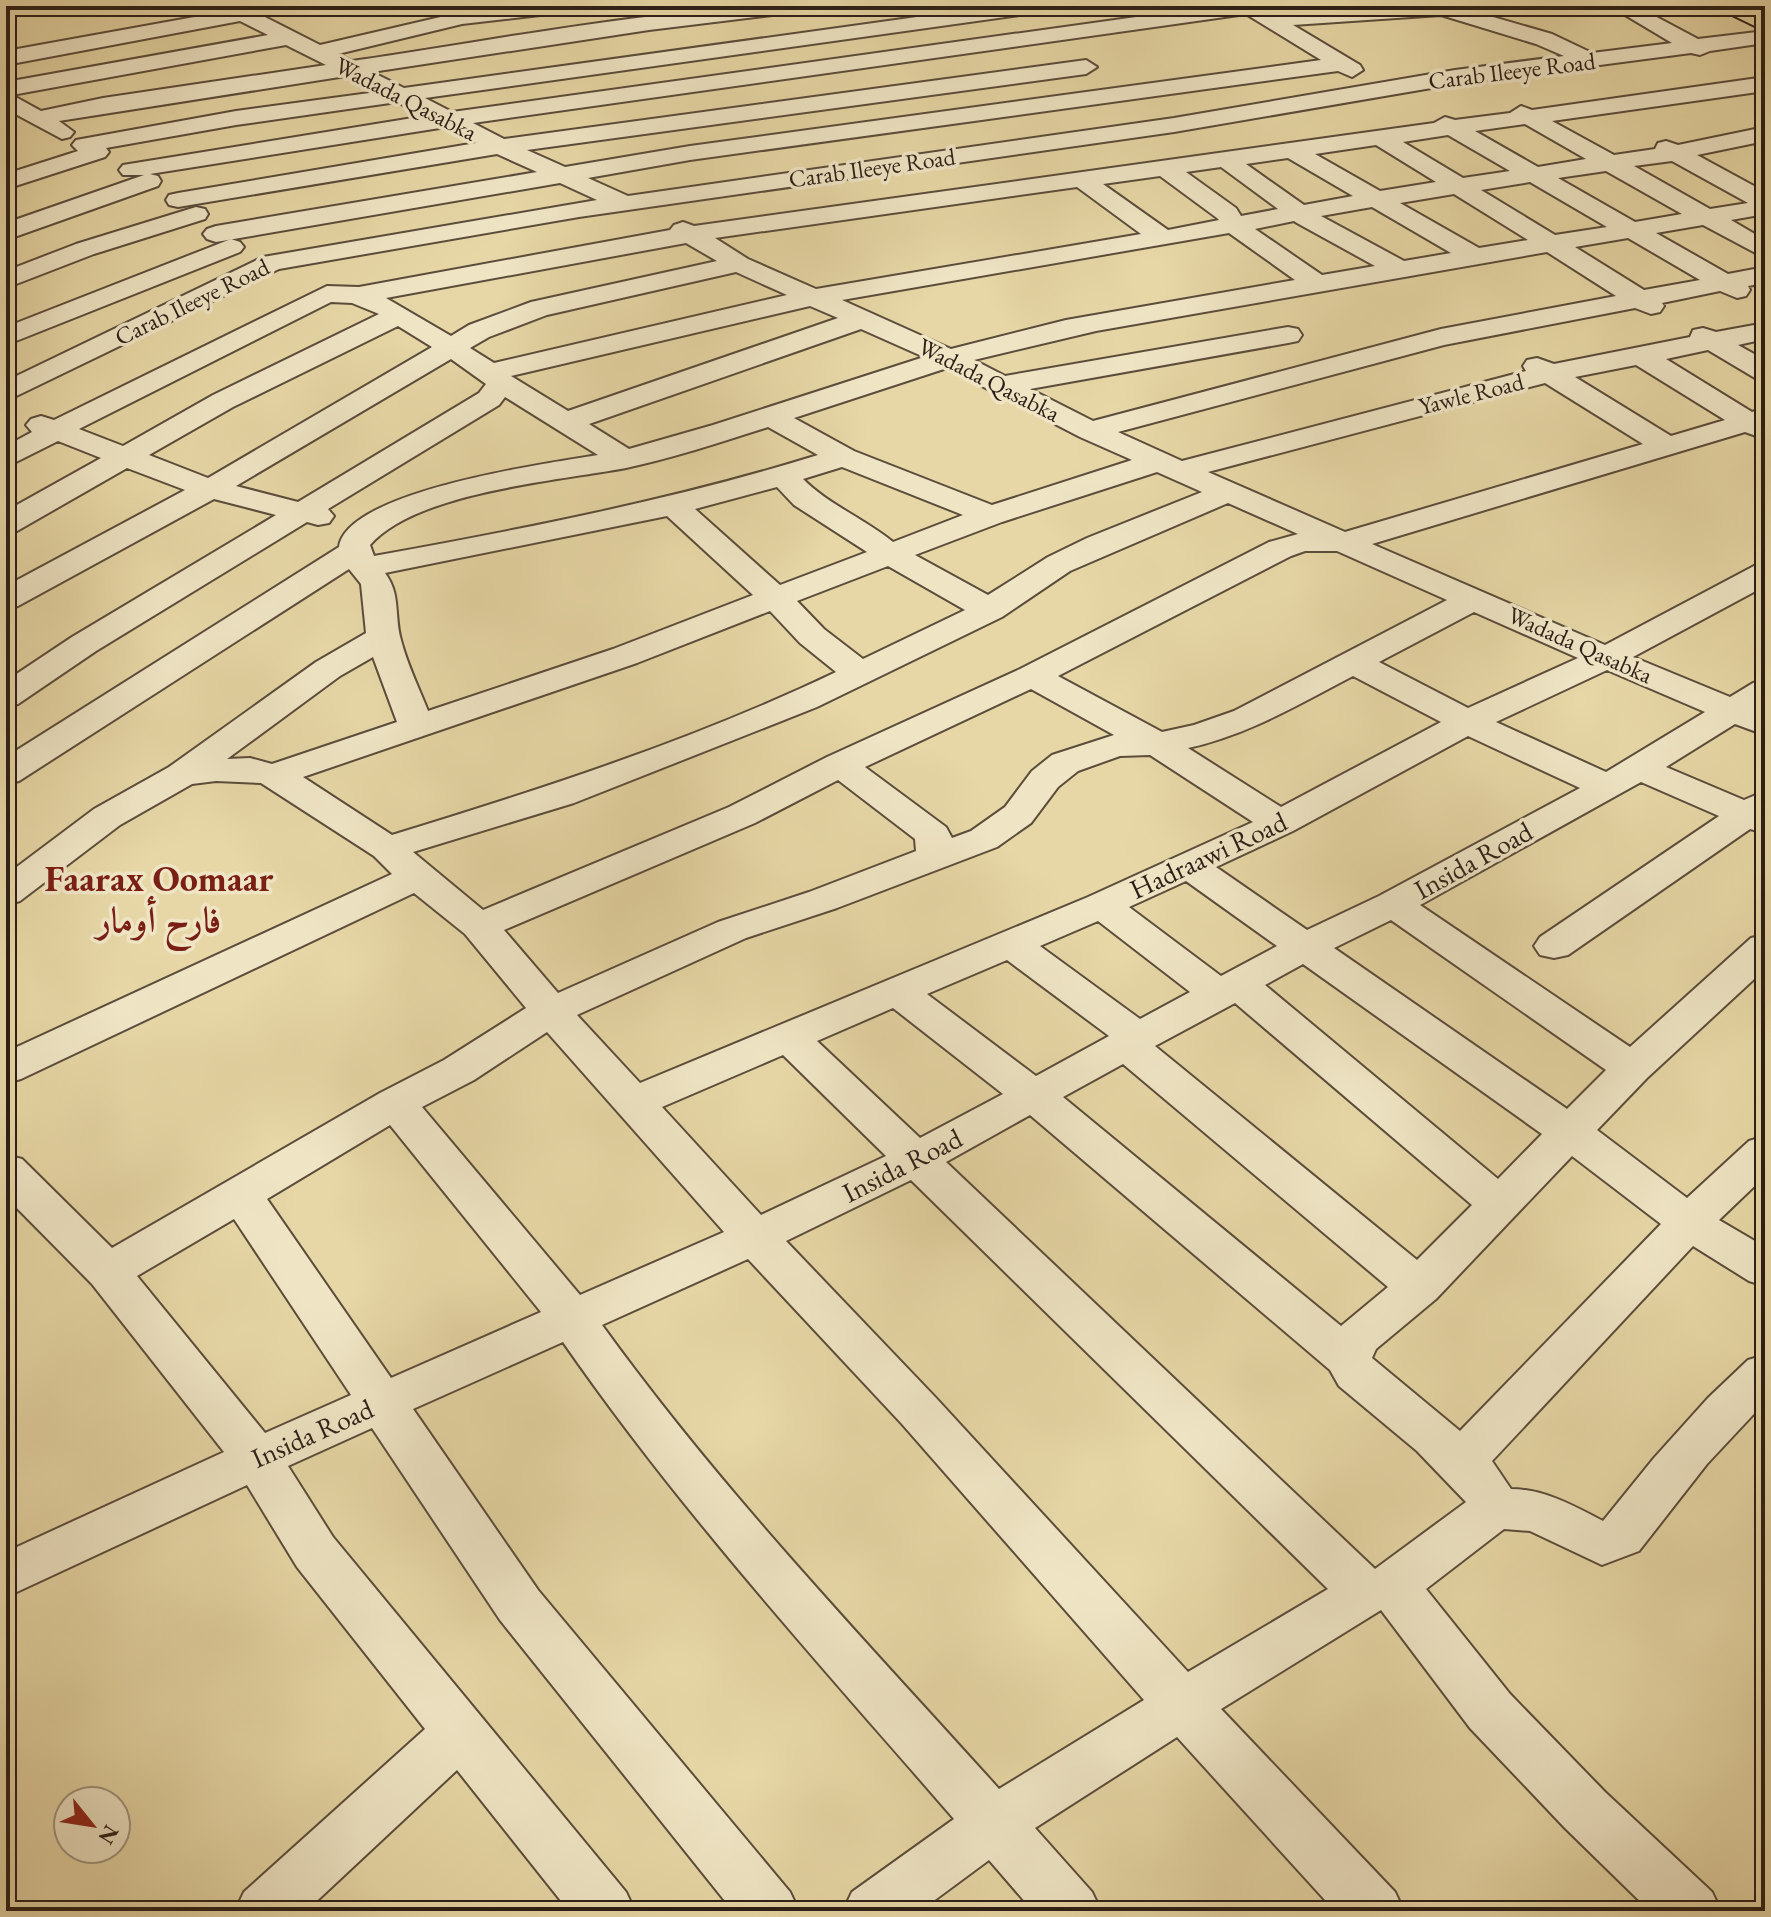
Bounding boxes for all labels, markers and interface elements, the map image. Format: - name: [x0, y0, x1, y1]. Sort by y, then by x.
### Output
- street label: Carab Ileeye Road: [1427, 45, 1598, 96]
- street label: Wadada Qasabka: [330, 49, 483, 148]
- street label: Carab Ileeye Road: [787, 140, 958, 195]
- street label: Carab Ileeye Road: [109, 250, 275, 352]
- street label: Wadada Qasabka: [913, 330, 1066, 429]
- street label: Yawle Road: [1415, 365, 1527, 422]
- street label: Wadada Qasabka: [1503, 599, 1658, 690]
- street label: Hadraawi Road: [1124, 803, 1293, 907]
- street label: Insida Road: [1408, 812, 1539, 907]
- district label: Faarax Oomaar فارح أومار: [45, 855, 273, 953]
- street label: Insida Road: [836, 1119, 969, 1210]
- street label: Insida Road: [245, 1390, 379, 1476]
- north arrow: [52, 1785, 132, 1865]
- text: N: [92, 1820, 126, 1850]

